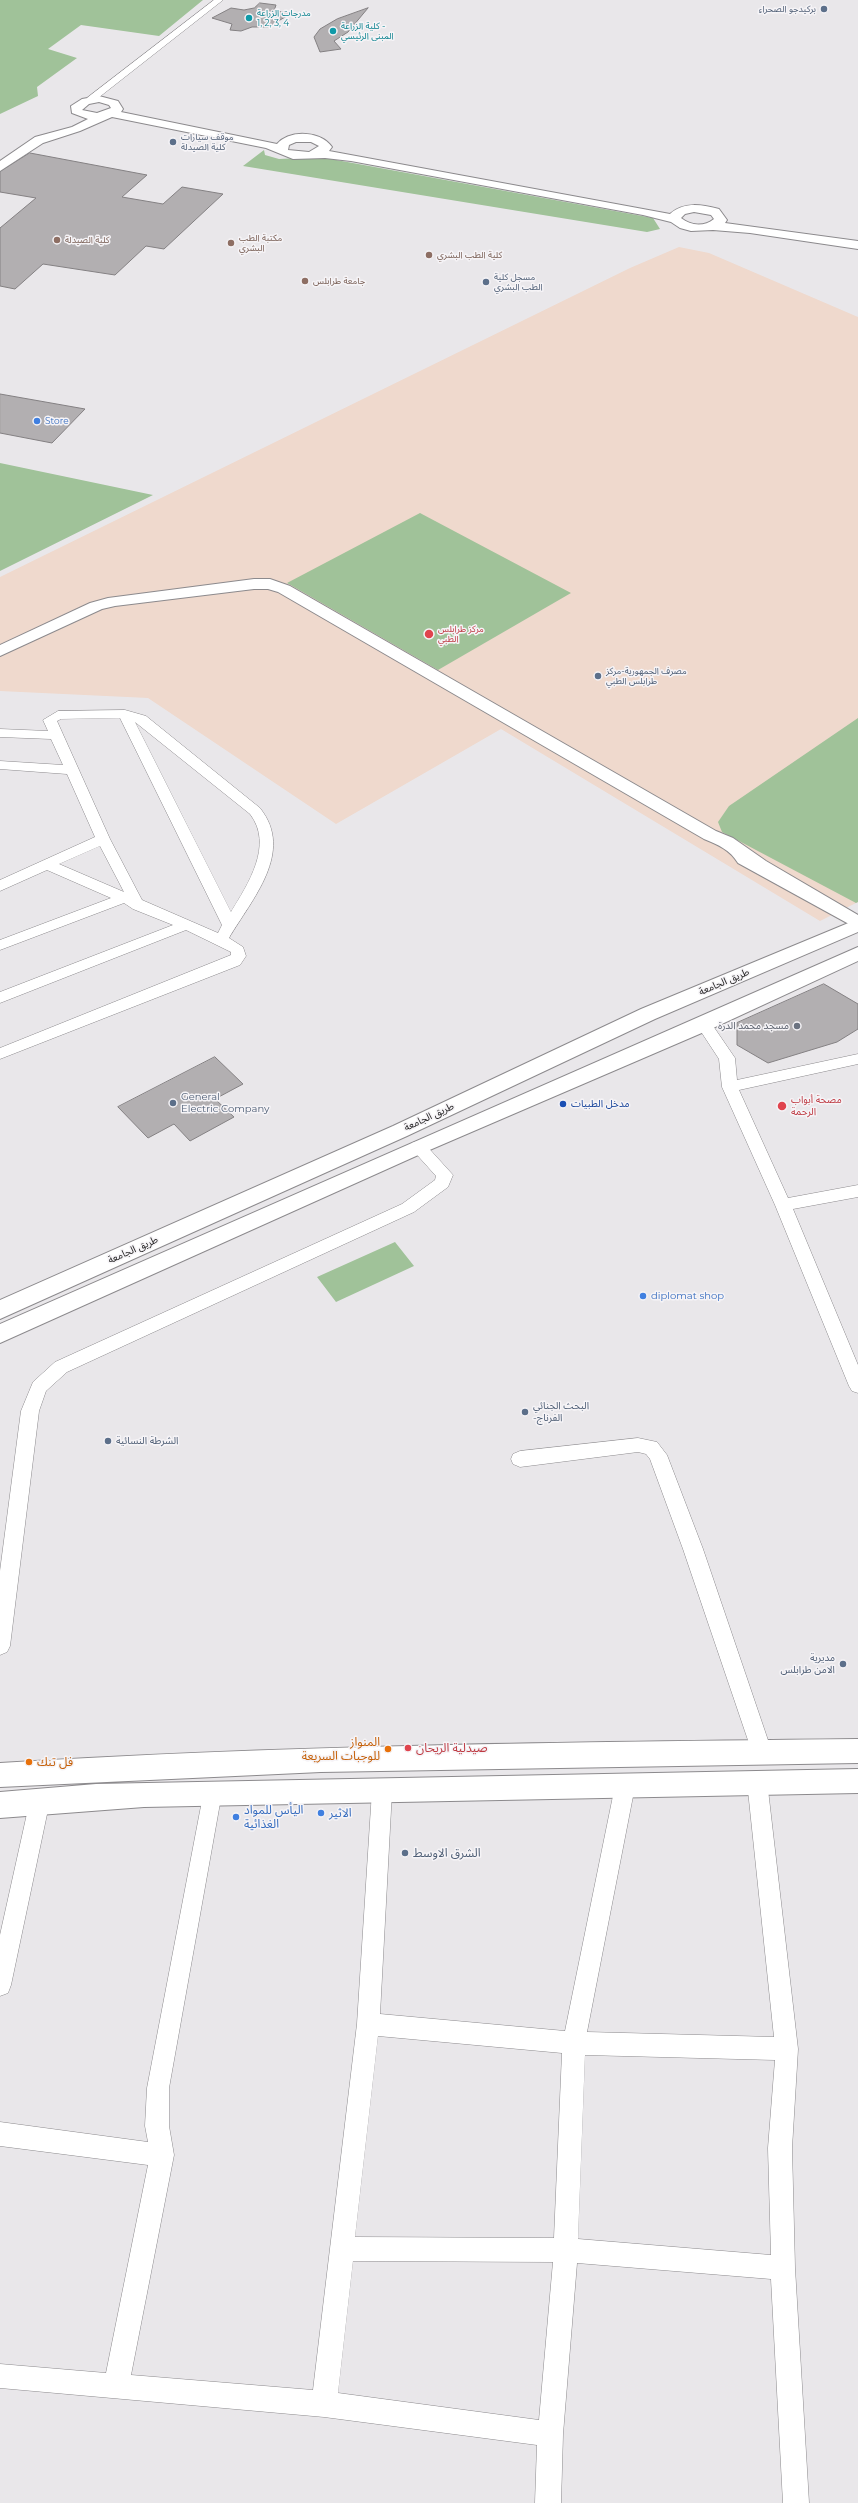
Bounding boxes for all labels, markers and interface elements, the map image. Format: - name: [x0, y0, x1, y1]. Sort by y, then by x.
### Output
- place label: بركيدجو الصحراء: [759, 4, 816, 14]
- marker: بركيدجو الصحراء: [819, 4, 829, 14]
- place label: مدرجات الزراعة 1, 2, 3, 4: [257, 8, 311, 29]
- marker: مدرجات الزراعة 1, 2, 3, 4: [244, 13, 254, 23]
- place label: كلية الزراعة - المبنى الرئيسي: [341, 21, 394, 42]
- marker: كلية الزراعة - المبنى الرئيسي: [328, 26, 338, 36]
- place label: موقف سيارات كلية الصيدلة: [181, 132, 233, 153]
- marker: موقف سيارات كلية الصيدلة: [168, 137, 178, 147]
- place label: مكتبة الطب البشري: [239, 233, 282, 254]
- marker: كلية الصيدلة: [52, 235, 62, 245]
- place label: كلية الصيدلة: [65, 235, 109, 245]
- marker: مكتبة الطب البشري: [226, 238, 236, 248]
- marker: كلية الطب البشري: [424, 250, 434, 260]
- place label: كلية الطب البشري: [437, 250, 502, 260]
- place label: مسجل كلية الطب البشري: [494, 272, 543, 293]
- marker: جامعة طرابلس: [300, 276, 310, 286]
- place label: جامعة طرابلس: [313, 276, 365, 286]
- marker: مسجل كلية الطب البشري: [481, 277, 491, 287]
- marker: Store: [32, 416, 42, 426]
- place label: Store: [45, 416, 69, 426]
- place label: مركز طرابلس الطبي: [438, 624, 484, 645]
- marker: مركز طرابلس الطبي: [423, 628, 435, 640]
- place label: مصرف الجمهورية-مركز طرابلس الطبي: [606, 666, 687, 687]
- marker: مصرف الجمهورية-مركز طرابلس الطبي: [593, 671, 603, 681]
- street label: طريق الجامعة: [697, 966, 751, 998]
- place label: مسجد محمد الدرة: [718, 1020, 789, 1032]
- marker: مسجد محمد الدرة: [792, 1021, 802, 1031]
- place label: General Electric Company: [181, 1091, 269, 1114]
- place label: مصحة أبواب الرحمة: [791, 1094, 842, 1118]
- marker: General Electric Company: [168, 1098, 178, 1108]
- place label: مدخل الطبيات: [571, 1098, 629, 1110]
- marker: مدخل الطبيات: [558, 1099, 568, 1109]
- street label: طريق الجامعة: [402, 1100, 456, 1134]
- marker: مصحة أبواب الرحمة: [776, 1100, 788, 1112]
- street label: طريق الجامعة: [106, 1234, 160, 1266]
- place label: diplomat shop: [651, 1290, 724, 1302]
- marker: diplomat shop: [638, 1291, 648, 1301]
- place label: البحث الجنائي -الفرناج: [533, 1400, 589, 1424]
- marker: البحث الجنائي -الفرناج: [520, 1407, 530, 1417]
- place label: الشرطة النسائية: [116, 1435, 178, 1447]
- marker: الشرطة النسائية: [103, 1436, 113, 1446]
- place label: مديرية الامن طرابلس: [780, 1652, 835, 1676]
- marker: مديرية الامن طرابلس: [838, 1659, 848, 1669]
- place label: المنواز للوجبات السريعة: [302, 1735, 380, 1763]
- place label: صيدلية الريحان: [416, 1741, 488, 1755]
- marker: صيدلية الريحان: [403, 1743, 413, 1753]
- marker: المنواز للوجبات السريعة: [383, 1744, 393, 1754]
- place label: فل تنك: [37, 1755, 73, 1769]
- marker: فل تنك: [24, 1757, 34, 1767]
- place label: اليأس للمواد الغذائية: [244, 1803, 303, 1831]
- place label: الاثير: [329, 1806, 352, 1820]
- marker: الاثير: [316, 1808, 326, 1818]
- marker: اليأس للمواد الغذائية: [231, 1812, 241, 1822]
- place label: الشرق الاوسط: [413, 1846, 481, 1860]
- marker: الشرق الاوسط: [400, 1848, 410, 1858]

